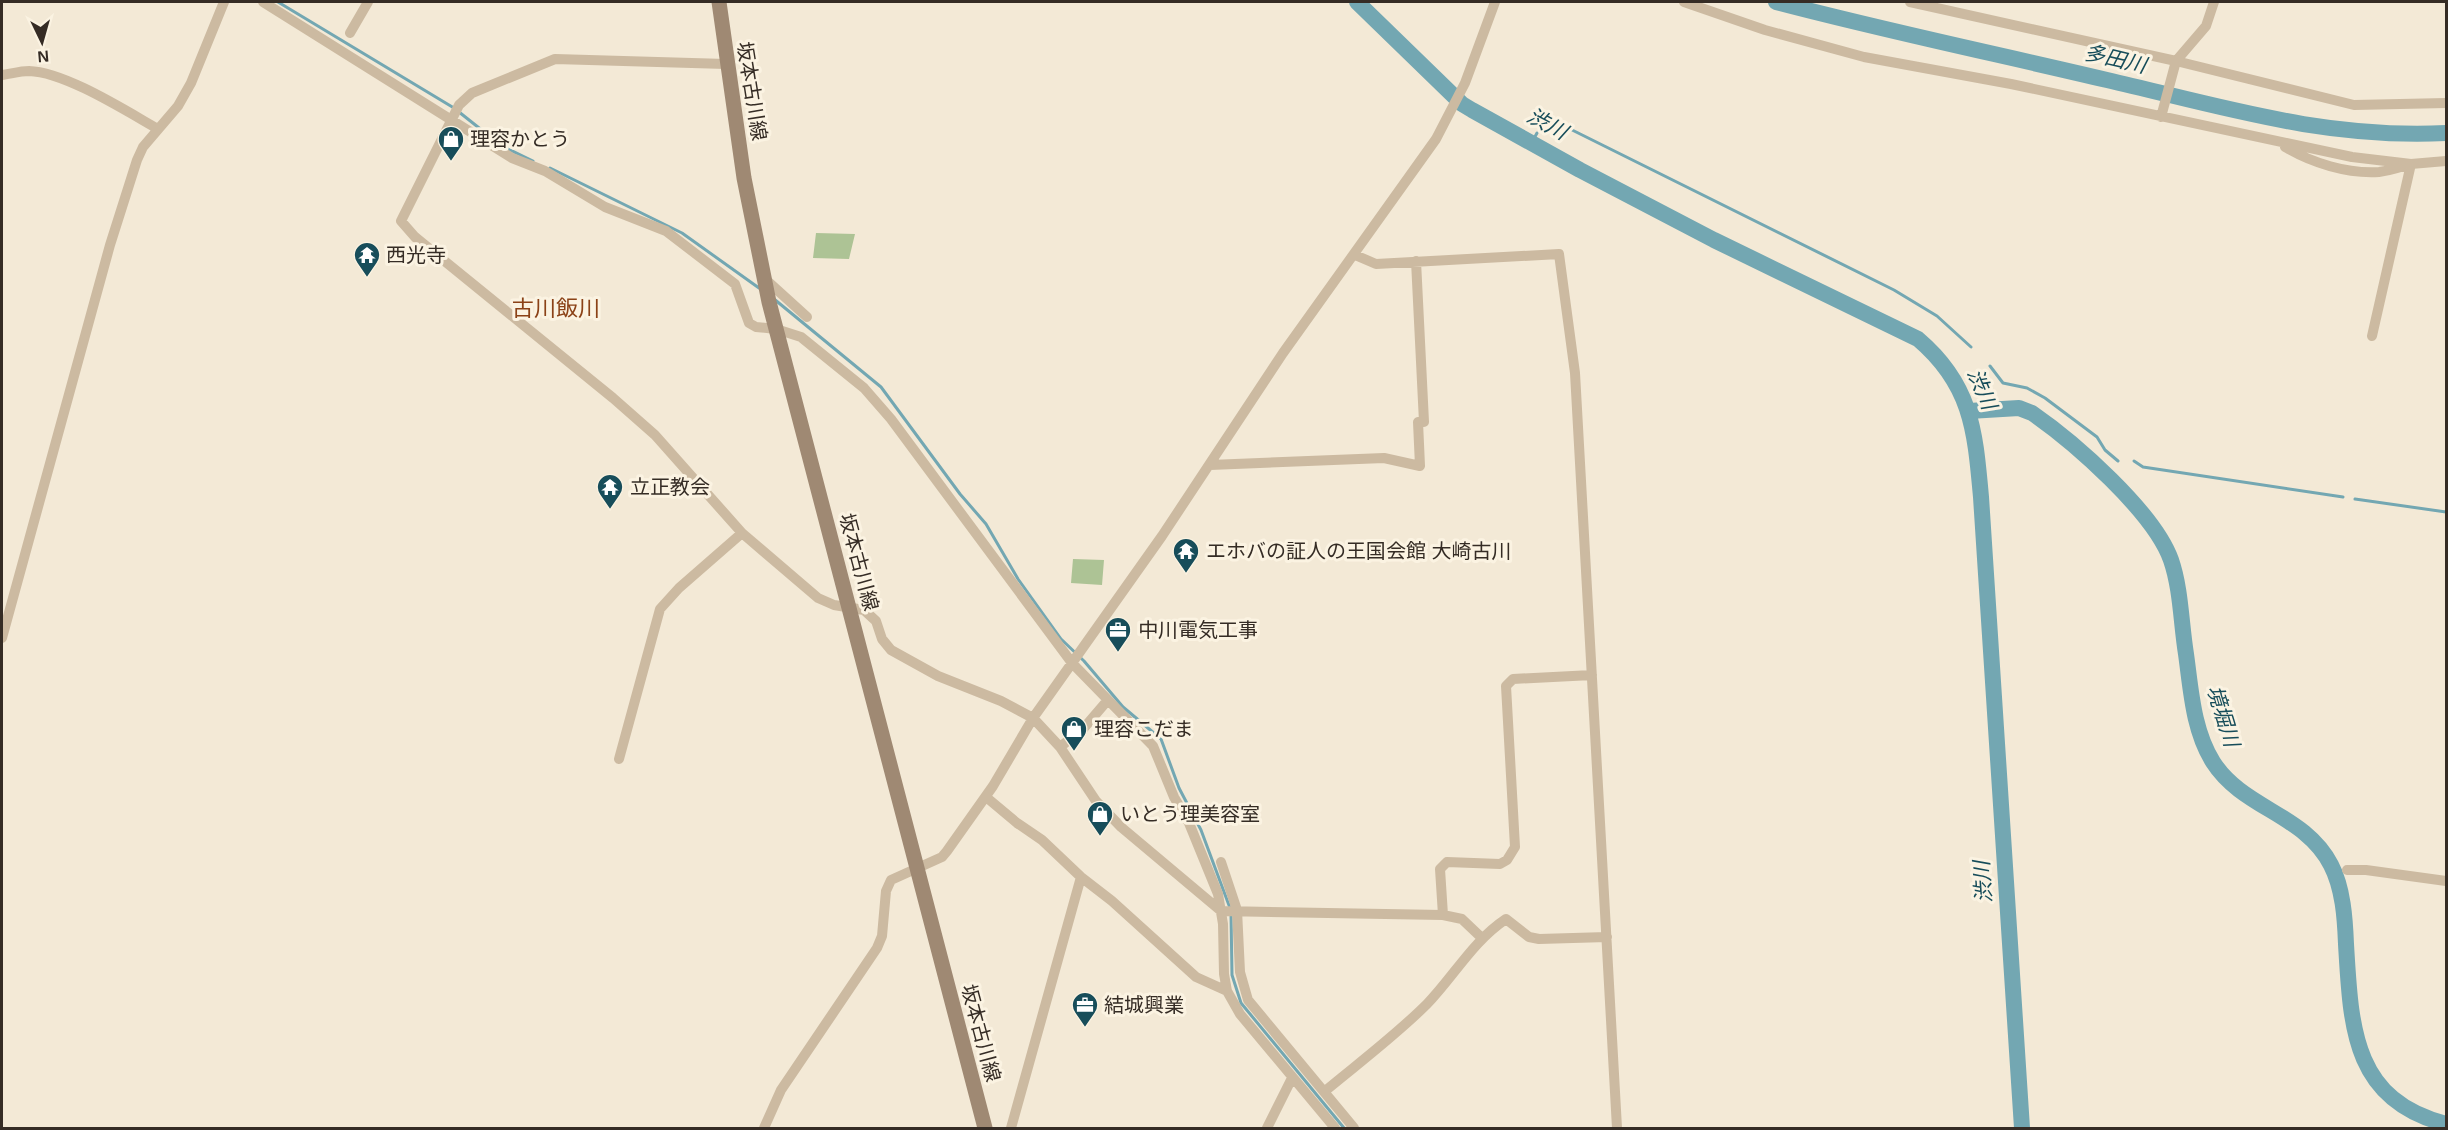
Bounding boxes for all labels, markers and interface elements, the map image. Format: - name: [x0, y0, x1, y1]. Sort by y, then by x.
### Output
- north arrow: [12, 12, 72, 72]
- street label: 坂本古川線: [733, 40, 771, 142]
- water label: 多田川: [2082, 40, 2150, 77]
- text: N: [37, 47, 50, 65]
- water label: 渋川: [1523, 104, 1573, 145]
- shop icon: 理容かとう: [436, 124, 466, 162]
- place label: 理容かとう: [470, 128, 570, 150]
- temple icon: 西光寺: [352, 240, 382, 278]
- place label: 西光寺: [386, 244, 446, 266]
- district label: 古川飯川: [512, 296, 600, 321]
- water label: 渋川: [1964, 365, 2002, 414]
- temple icon: 立正教会: [595, 472, 625, 510]
- place label: 立正教会: [630, 476, 710, 498]
- street label: 坂本古川線: [835, 511, 883, 613]
- temple icon: エホバの証人の王国会館 大崎古川: [1171, 536, 1201, 574]
- place label: エホバの証人の王国会館 大崎古川: [1206, 540, 1512, 562]
- office icon: 中川電気工事: [1103, 615, 1133, 653]
- place label: 中川電気工事: [1138, 619, 1258, 641]
- water label: 境堀川: [2203, 682, 2244, 751]
- shop icon: 理容こだま: [1059, 714, 1089, 752]
- place label: 理容こだま: [1094, 718, 1194, 740]
- shop icon: いとう理美容室: [1085, 799, 1115, 837]
- place label: いとう理美容室: [1120, 803, 1260, 825]
- water label: 渋川: [1969, 858, 1995, 904]
- street label: 坂本古川線: [957, 982, 1005, 1084]
- office icon: 結城興業: [1070, 990, 1100, 1028]
- place label: 結城興業: [1104, 994, 1184, 1016]

